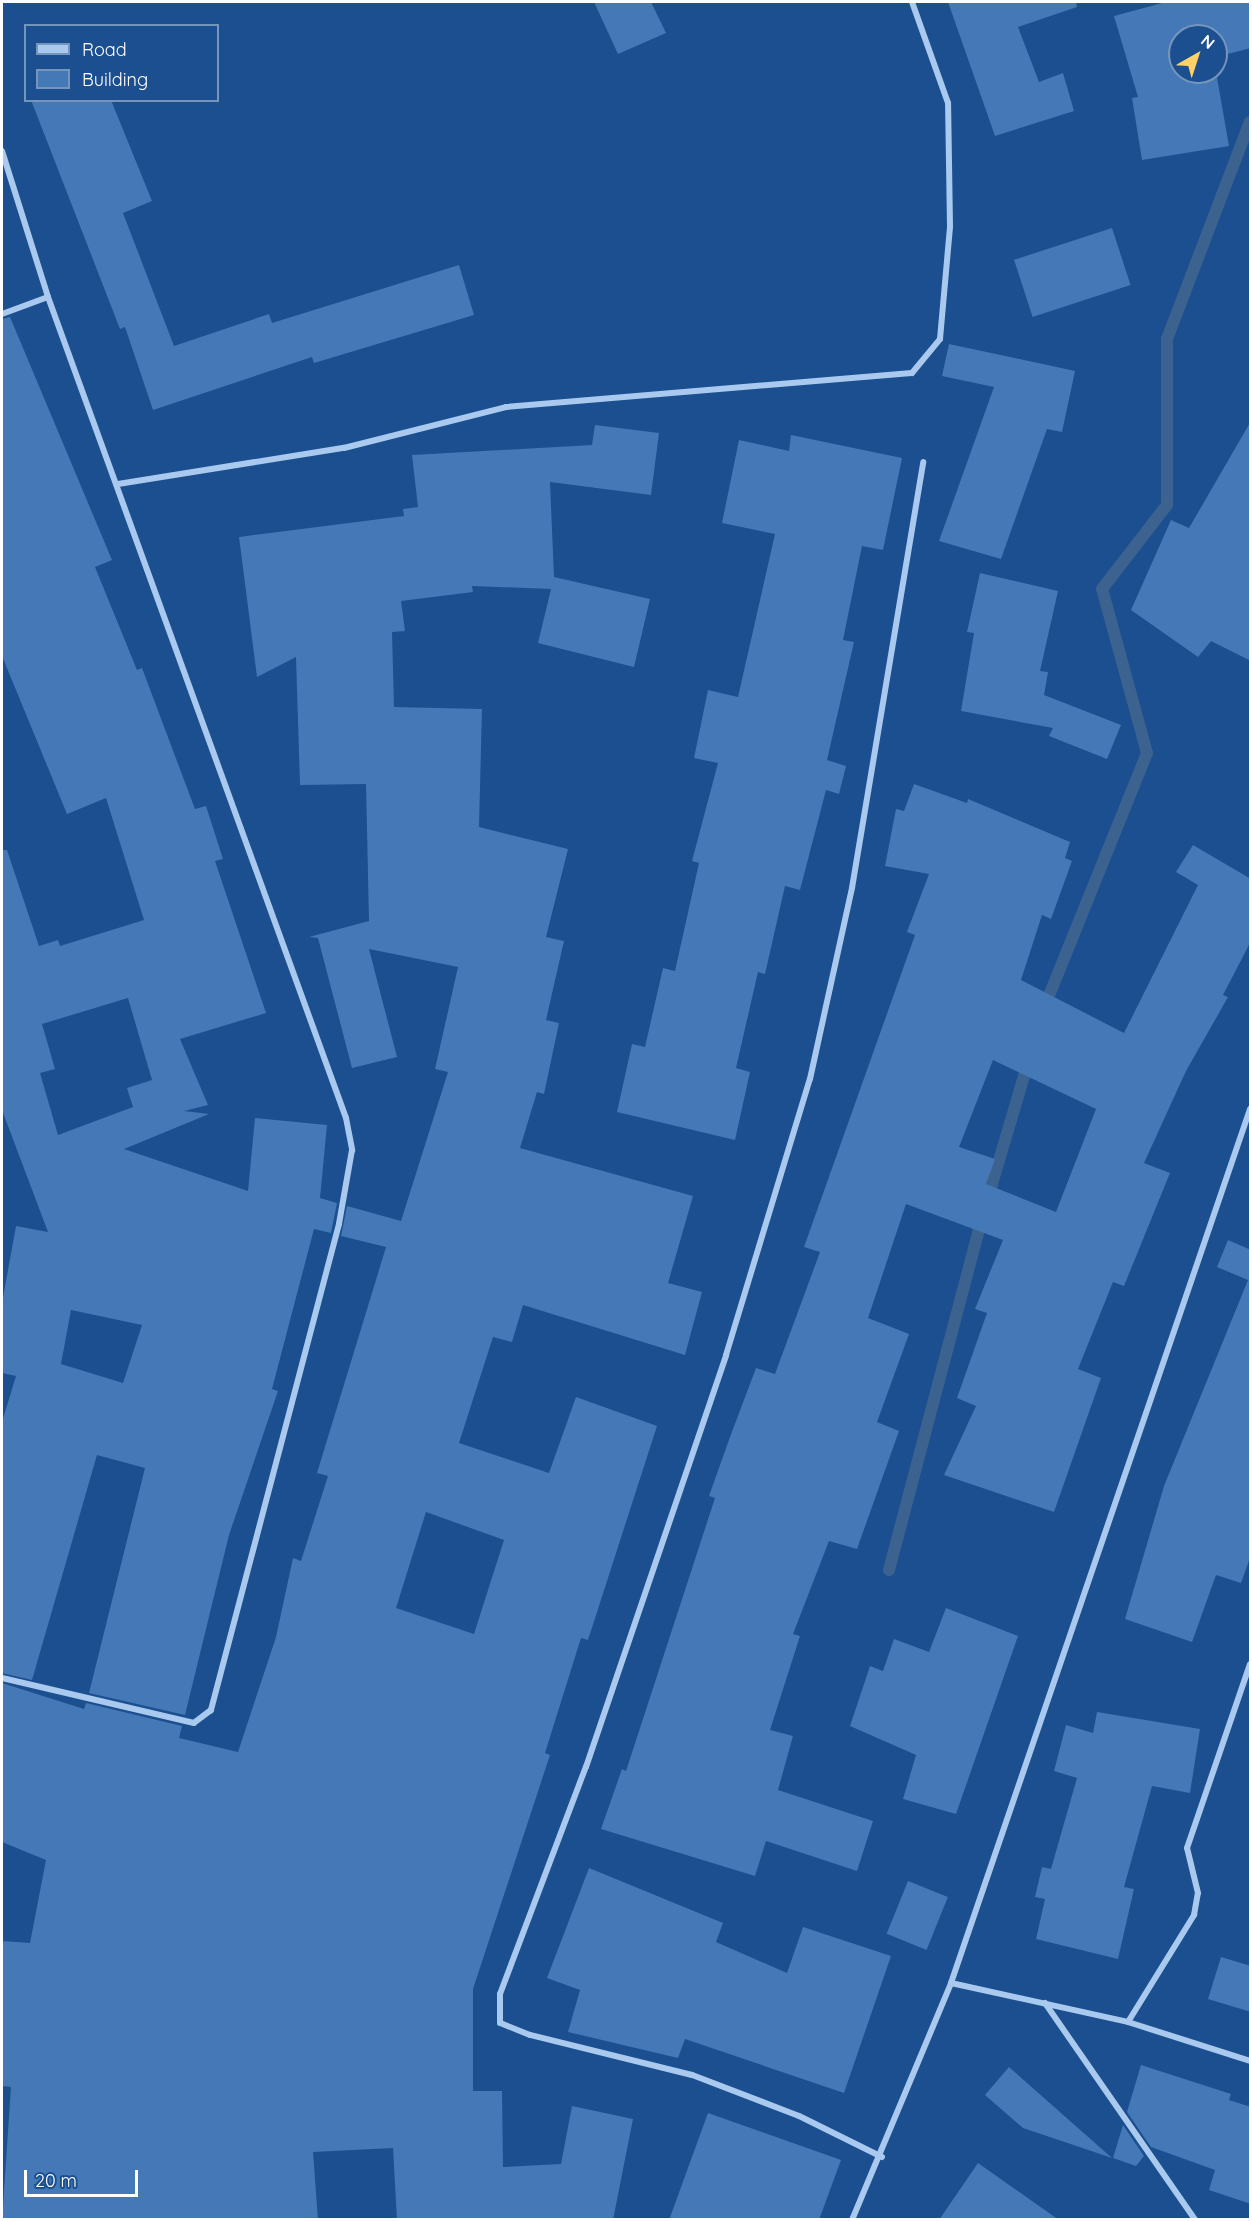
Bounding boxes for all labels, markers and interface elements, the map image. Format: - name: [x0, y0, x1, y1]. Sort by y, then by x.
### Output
- legend: [24, 24, 219, 102]
- north arrow: [1168, 24, 1228, 84]
- text: N: [1197, 30, 1219, 53]
- text: Road: [82, 38, 127, 61]
- text: Building: [82, 68, 148, 91]
- scale bar: [27, 2158, 141, 2196]
- text: 20 m: [35, 2169, 77, 2192]

